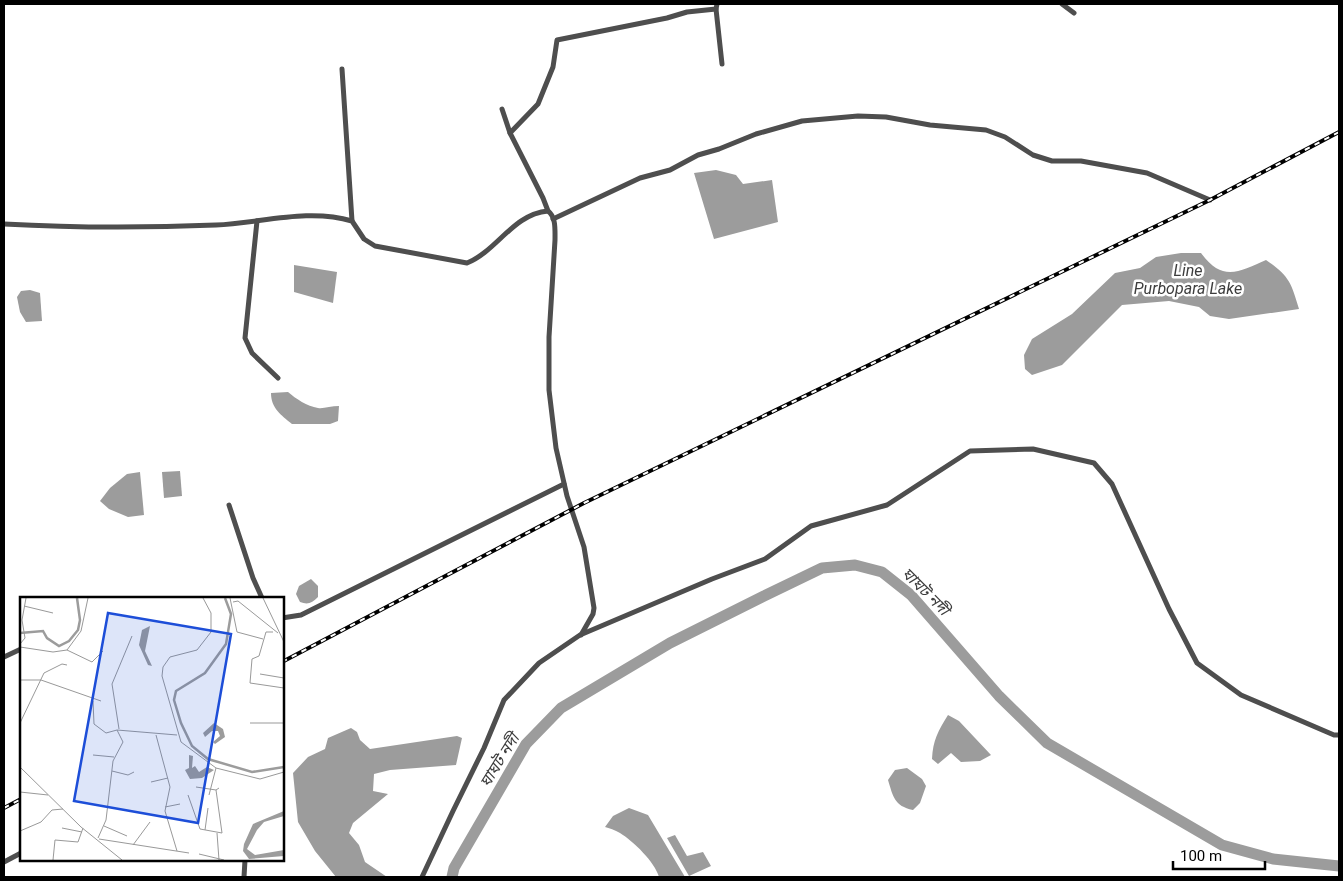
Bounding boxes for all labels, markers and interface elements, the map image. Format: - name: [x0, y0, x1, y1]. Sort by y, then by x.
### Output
- water label: Line Purbopara Lake: [1134, 261, 1242, 298]
- water label: ঘাঘট নদী: [898, 564, 955, 621]
- inset map: [20, 597, 284, 861]
- water label: ঘাঘট নদী: [476, 728, 525, 791]
- scale bar: [1173, 838, 1266, 870]
- text: 100 m: [1180, 847, 1222, 865]

